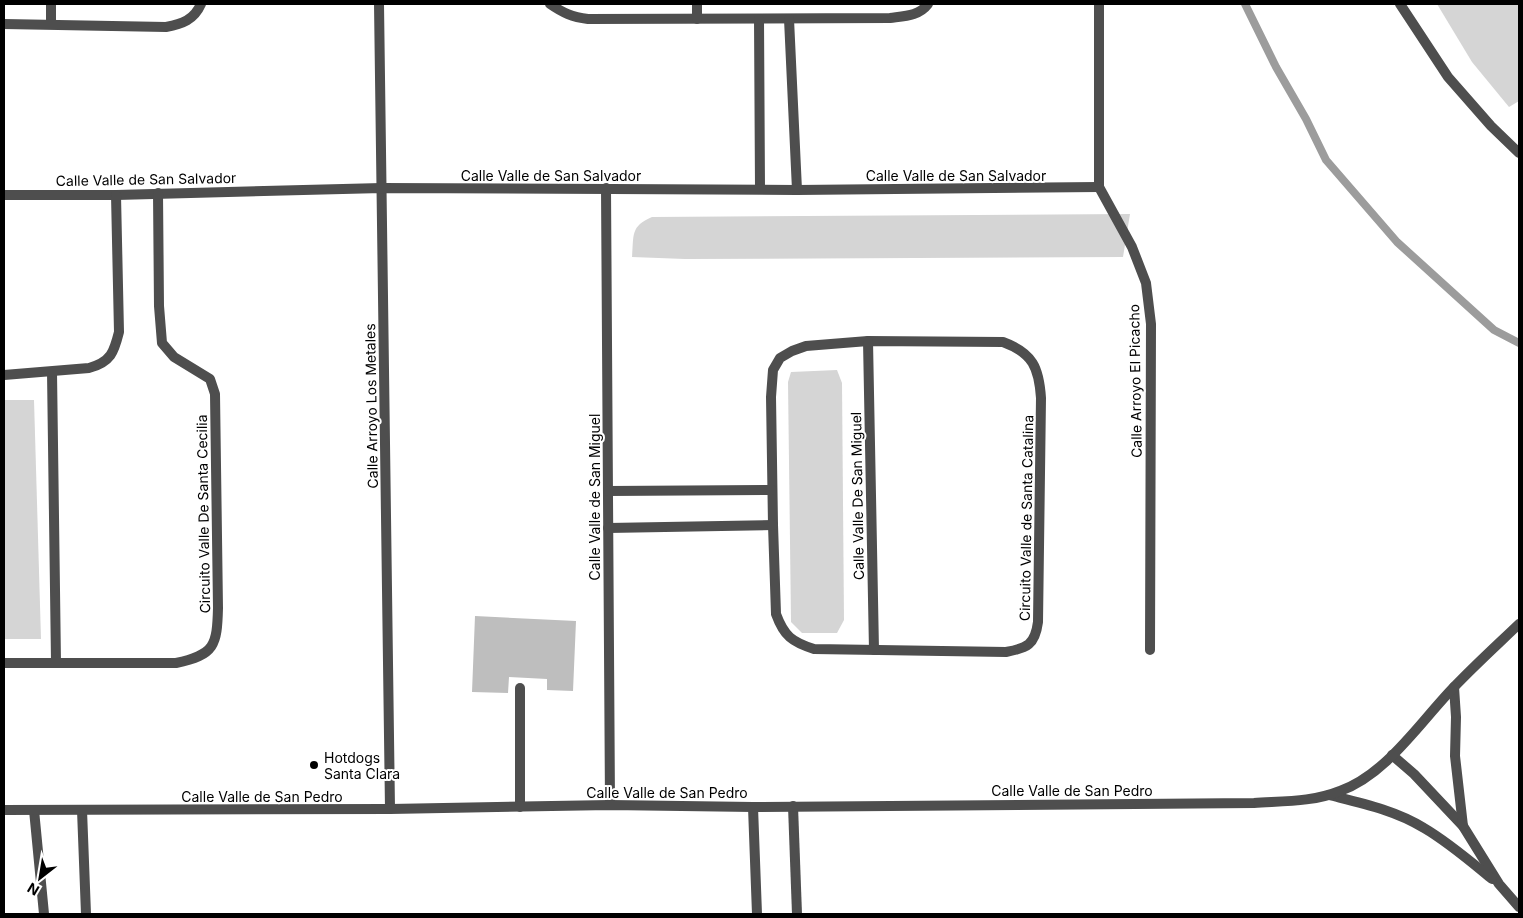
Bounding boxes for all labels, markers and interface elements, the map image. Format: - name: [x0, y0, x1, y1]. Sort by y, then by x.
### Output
- street label: Calle Valle de San Salvador: [461, 167, 641, 184]
- street label: Calle Valle de San Salvador: [866, 167, 1046, 184]
- street label: Calle Valle de San Salvador: [56, 169, 236, 189]
- street label: Calle Arroyo El Picacho: [1125, 304, 1145, 458]
- street label: Calle Arroyo Los Metales: [361, 323, 381, 489]
- street label: Calle Valle De San Miguel: [847, 412, 867, 580]
- street label: Circuito Valle De Santa Cecilia: [193, 414, 213, 614]
- street label: Calle Valle de San Miguel: [586, 414, 603, 580]
- street label: Circuito Valle de Santa Catalina: [1016, 415, 1036, 621]
- place label: Hotdogs Santa Clara: [324, 749, 400, 782]
- marker: Hotdogs Santa Clara: [308, 759, 320, 771]
- street label: Calle Valle de San Pedro: [991, 782, 1153, 799]
- street label: Calle Valle de San Pedro: [586, 784, 748, 801]
- street label: Calle Valle de San Pedro: [181, 788, 343, 805]
- north arrow: [15, 853, 65, 903]
- text: N: [24, 880, 42, 900]

